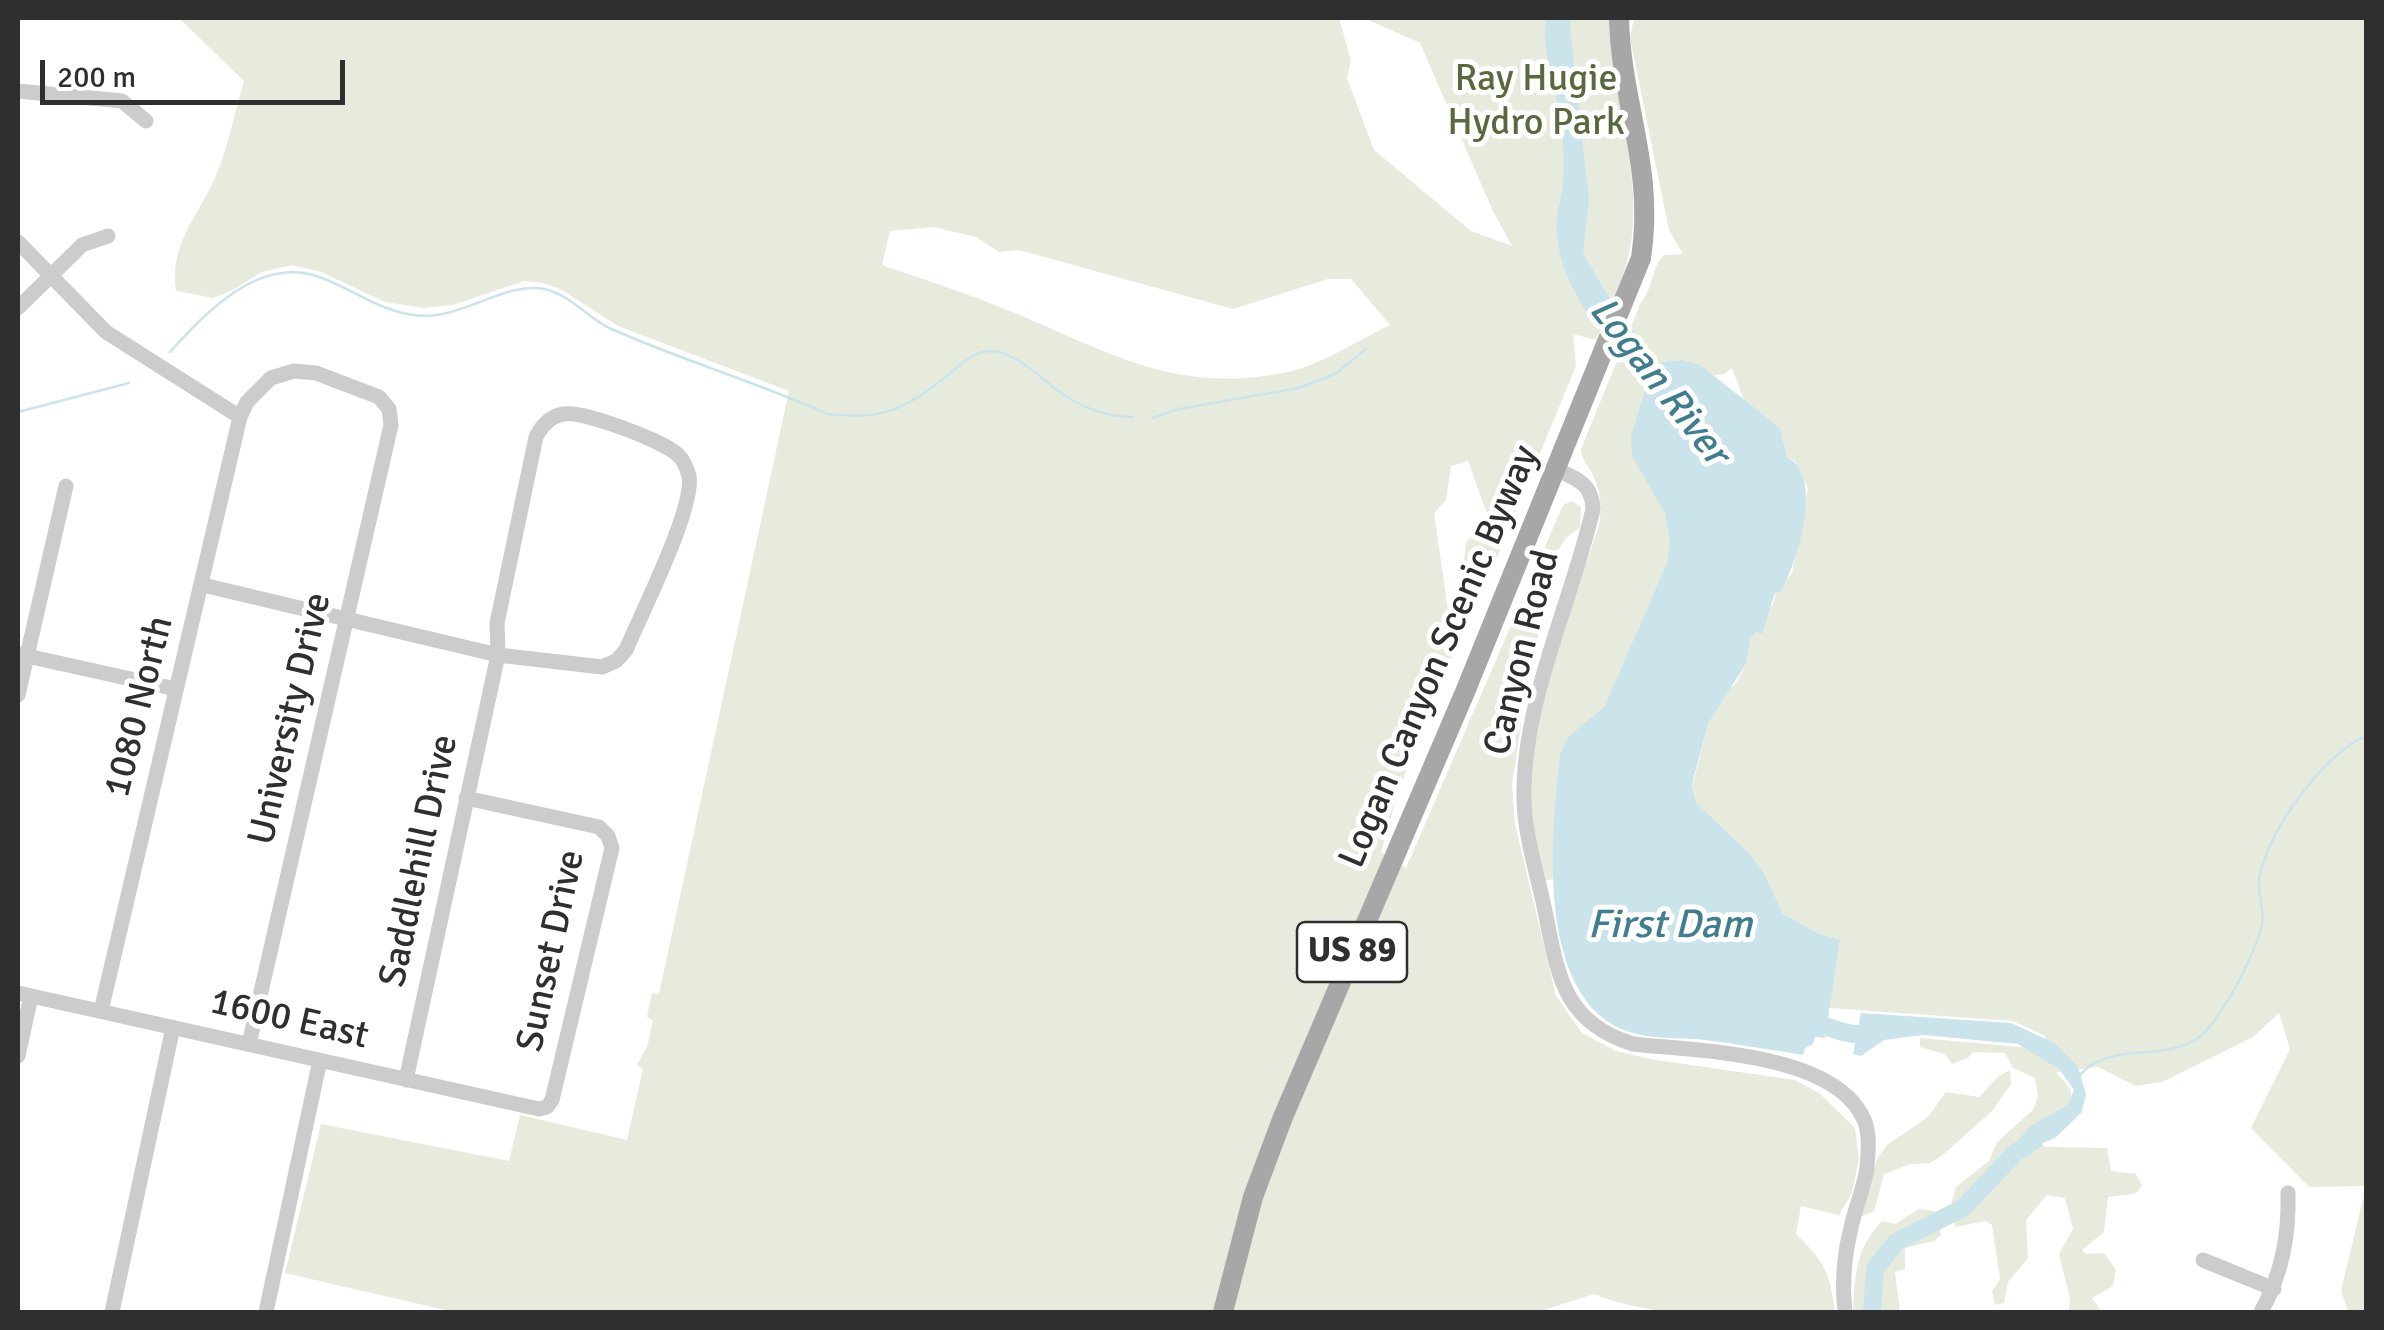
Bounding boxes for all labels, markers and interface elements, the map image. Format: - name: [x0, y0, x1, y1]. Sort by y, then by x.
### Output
- scale bar: [45, 40, 350, 102]
- park label: Ray Hugie Hydro Park: [1447, 57, 1625, 146]
- text: 200 m: [57, 59, 136, 96]
- water label: Logan River: [1578, 289, 1738, 475]
- street label: Logan Canyon Scenic Byway: [1330, 439, 1550, 875]
- street label: Canyon Road: [1476, 546, 1570, 760]
- street label: University Drive: [240, 589, 342, 849]
- street label: 1080 North: [96, 612, 184, 802]
- street label: Saddlehill Drive: [371, 731, 469, 991]
- street label: Sunset Drive: [508, 846, 596, 1056]
- water label: First Dam: [1588, 902, 1752, 950]
- road number: US 89: [1297, 922, 1407, 982]
- street label: 1600 East: [206, 980, 372, 1060]

